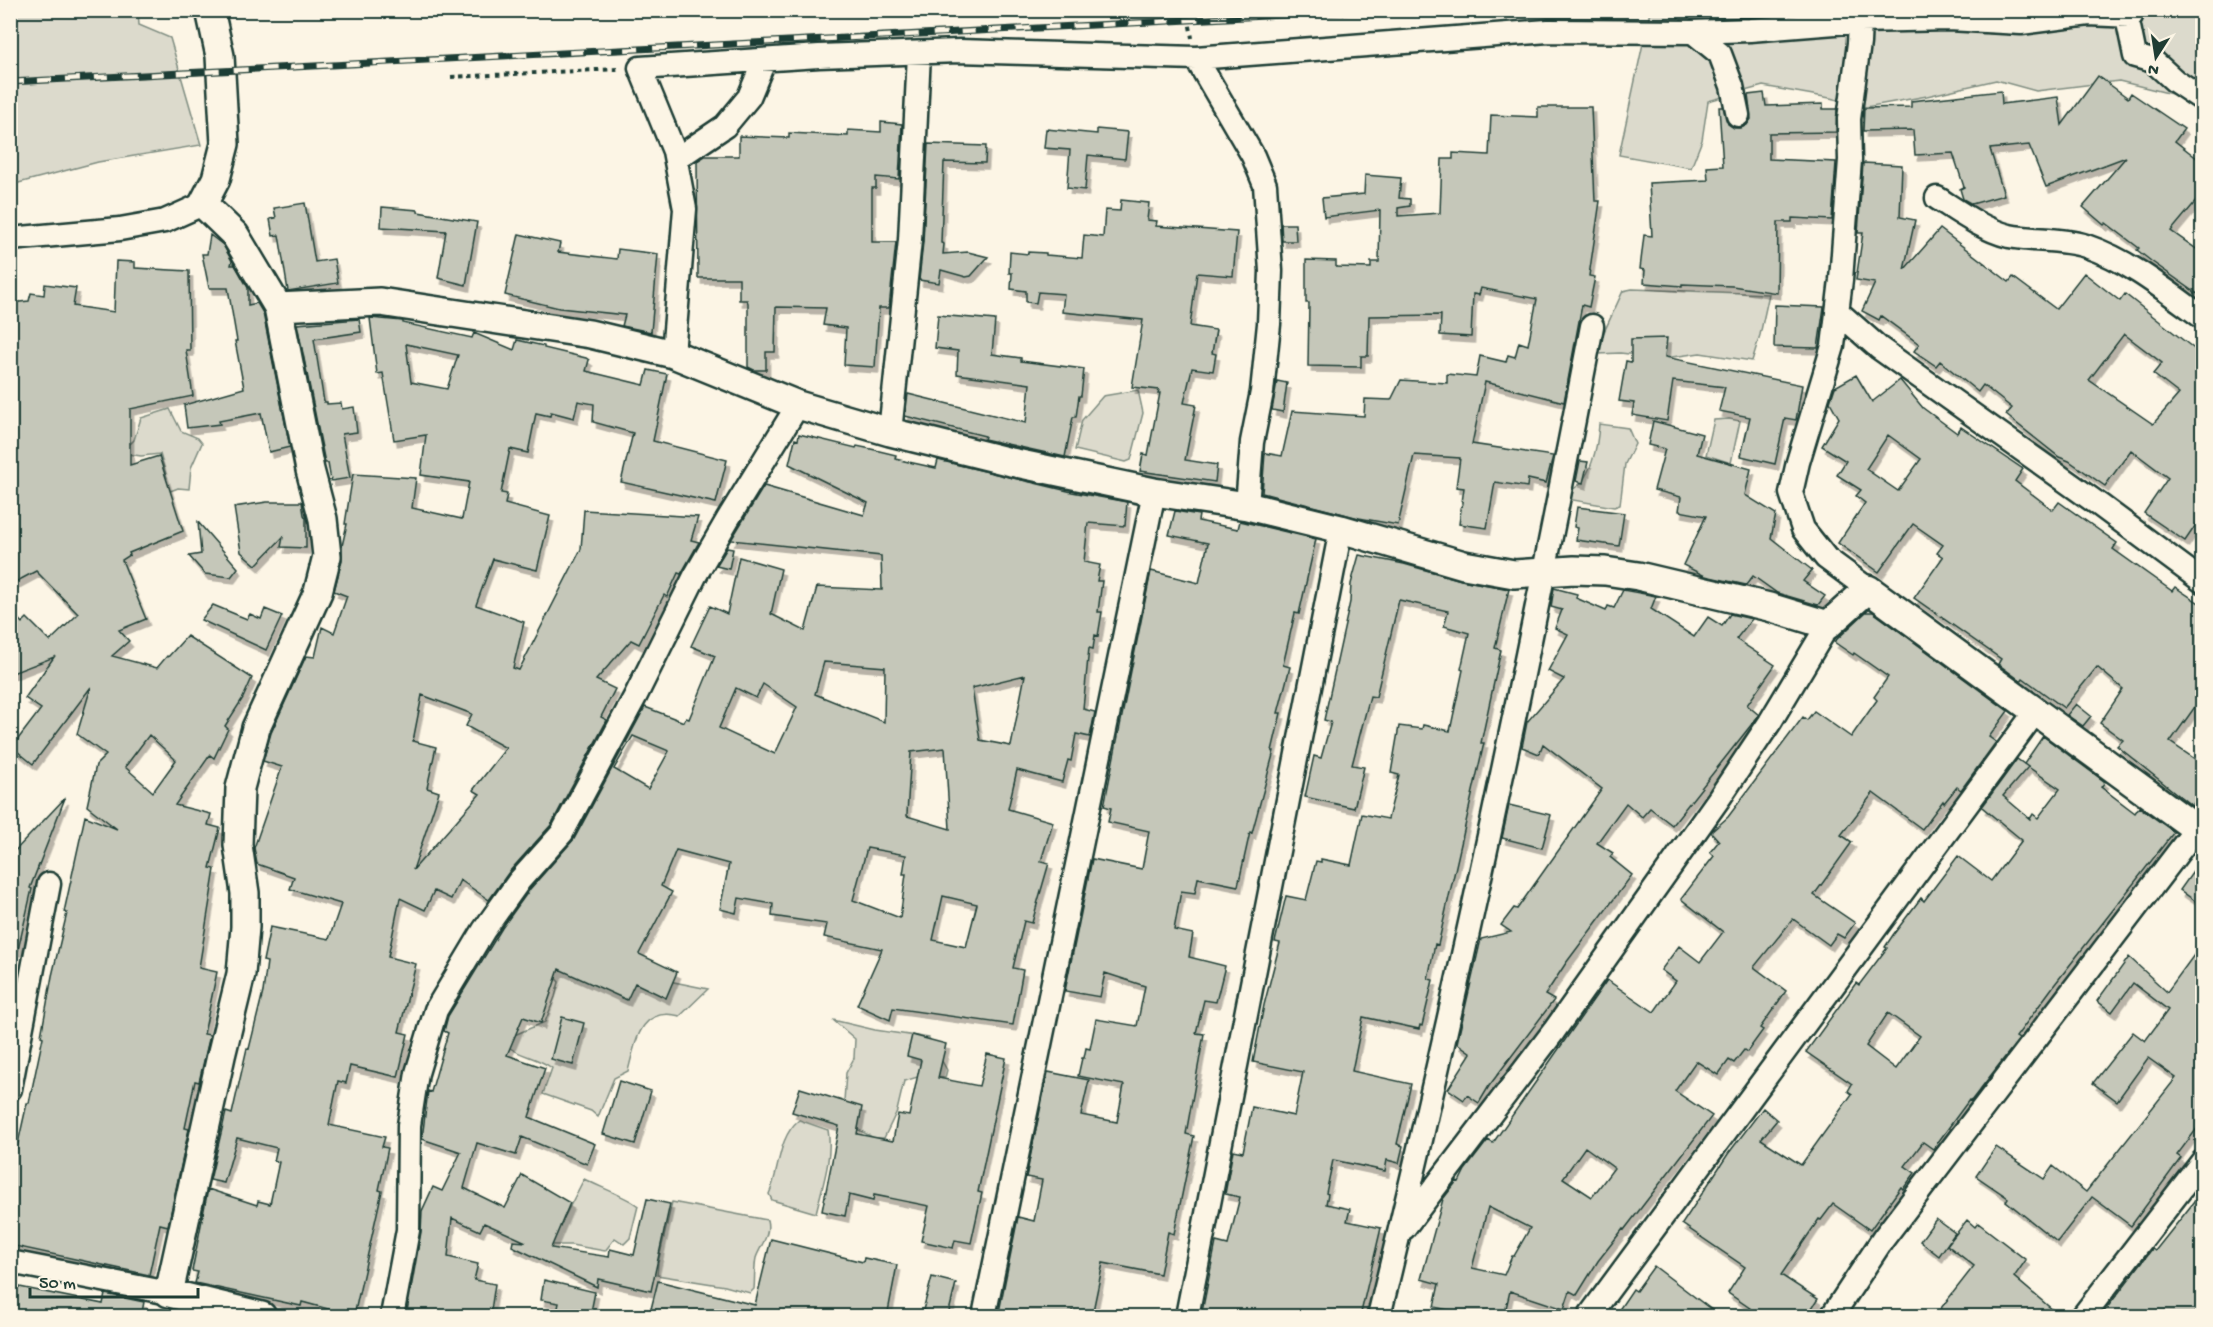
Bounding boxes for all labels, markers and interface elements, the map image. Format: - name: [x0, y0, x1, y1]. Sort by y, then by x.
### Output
- north arrow: [2126, 27, 2186, 87]
- text: N: [2146, 58, 2161, 79]
- scale bar: [30, 1261, 198, 1299]
- text: 50 m: [39, 1274, 76, 1295]

